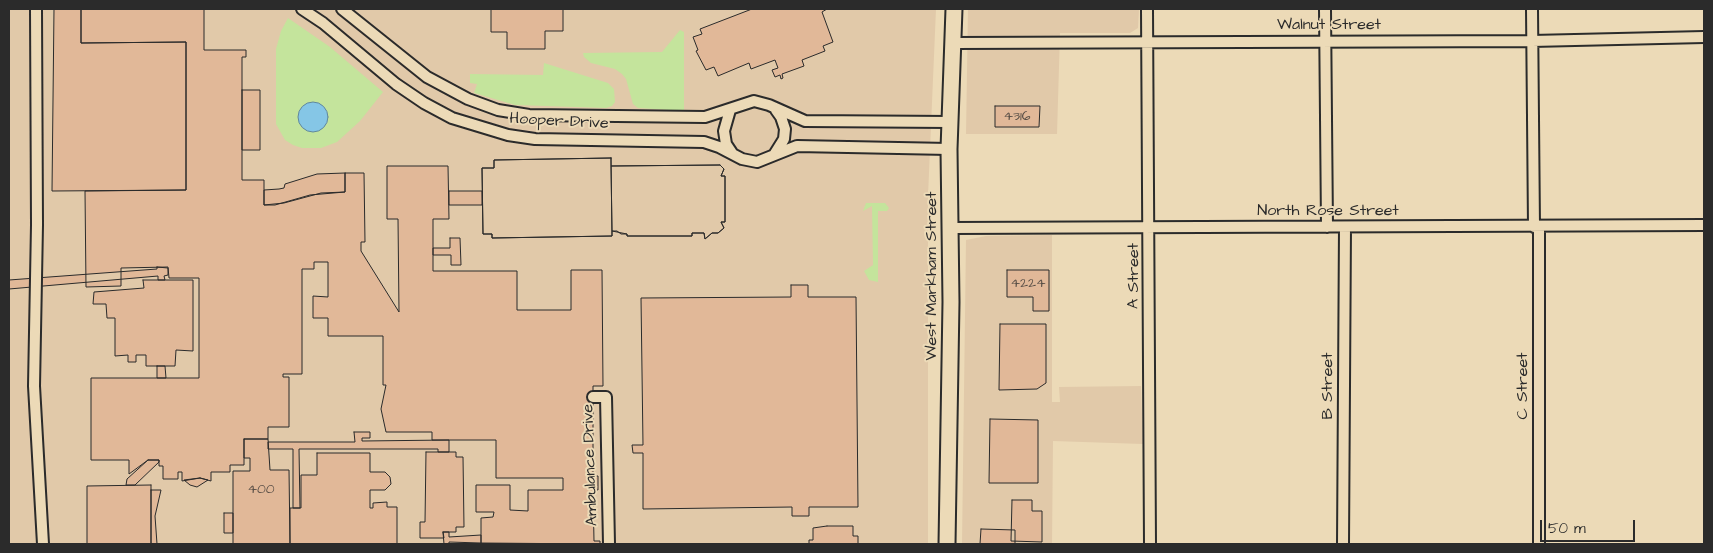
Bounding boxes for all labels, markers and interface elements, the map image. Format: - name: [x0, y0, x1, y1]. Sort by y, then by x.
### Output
- street label: Walnut Street: [1277, 16, 1381, 36]
- house number: 4316: [1003, 109, 1031, 125]
- street label: Hooper Drive: [509, 110, 609, 134]
- street label: West Markham Street: [923, 192, 943, 360]
- street label: North Rose Street: [1257, 202, 1399, 222]
- street label: A Street: [1125, 243, 1145, 309]
- house number: 4224: [1010, 276, 1046, 292]
- street label: B Street: [1319, 352, 1339, 420]
- street label: C Street: [1514, 352, 1534, 420]
- street label: Ambulance Drive: [579, 404, 603, 526]
- house number: 400: [247, 482, 275, 498]
- scale bar: [1543, 510, 1638, 542]
- text: 50 m: [1548, 518, 1586, 539]

